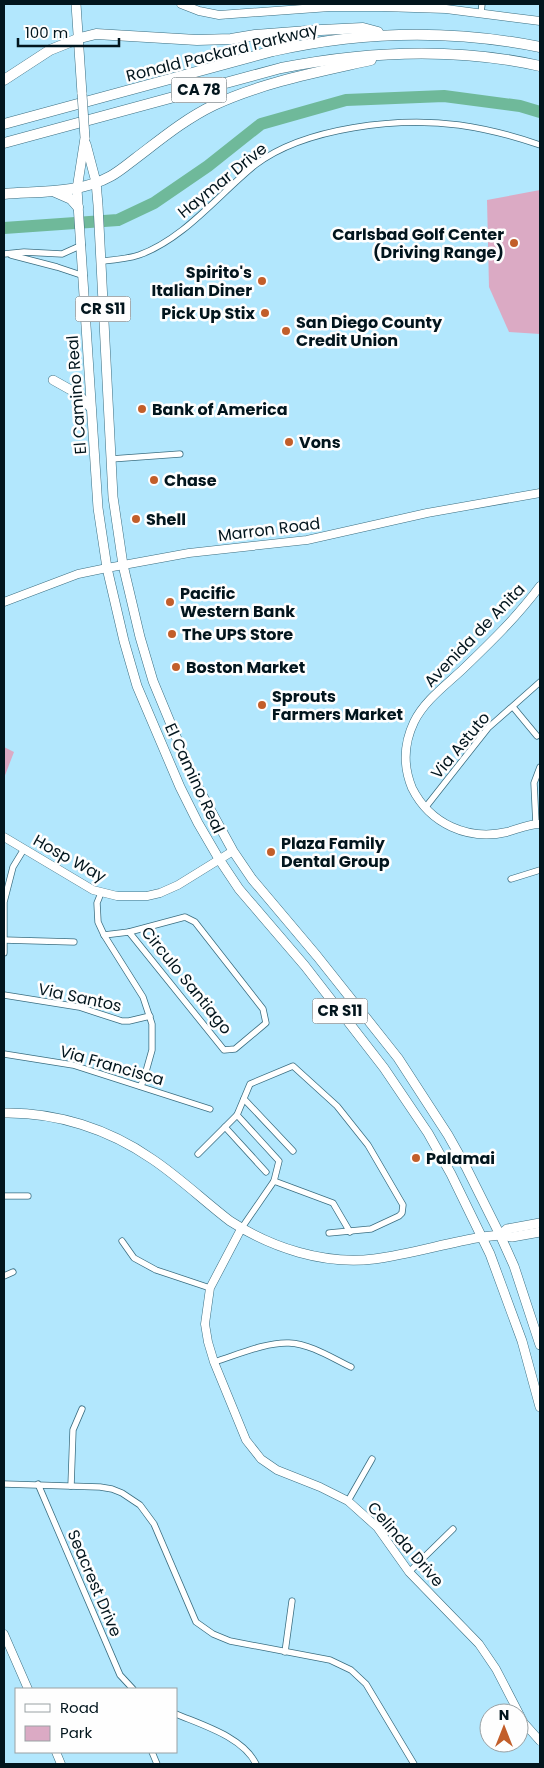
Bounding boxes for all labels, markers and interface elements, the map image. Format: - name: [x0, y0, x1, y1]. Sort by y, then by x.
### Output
- scale bar: [18, 15, 119, 47]
- street label: Ronald Packard Parkway: [124, 17, 321, 87]
- text: 100 m: [25, 22, 68, 43]
- road number: CA 78: [172, 78, 226, 102]
- street label: Haymar Drive: [173, 137, 272, 223]
- place label: Carlsbad Golf Center (Driving Range): [332, 223, 504, 264]
- marker: Carlsbad Golf Center (Driving Range): [508, 237, 520, 249]
- place label: Spirito's Italian Diner: [152, 261, 252, 302]
- marker: Spirito's Italian Diner: [256, 275, 268, 287]
- road number: CR S11: [76, 296, 130, 322]
- place label: Pick Up Stix: [161, 302, 256, 325]
- marker: Pick Up Stix: [259, 307, 271, 319]
- place label: San Diego County Credit Union: [296, 311, 443, 352]
- marker: San Diego County Credit Union: [280, 325, 292, 337]
- street label: El Camino Real: [61, 335, 92, 455]
- place label: Bank of America: [152, 398, 288, 421]
- marker: Bank of America: [136, 403, 148, 415]
- place label: Vons: [299, 431, 341, 454]
- marker: Vons: [283, 436, 295, 448]
- place label: Chase: [164, 469, 217, 492]
- marker: Chase: [148, 474, 160, 486]
- place label: Shell: [146, 508, 186, 531]
- street label: Marron Road: [217, 512, 322, 547]
- marker: Shell: [130, 513, 142, 525]
- street label: Avenida de Anita: [419, 578, 530, 692]
- place label: Pacific Western Bank: [180, 582, 295, 623]
- marker: Pacific Western Bank: [164, 596, 176, 608]
- place label: The UPS Store: [182, 623, 293, 646]
- marker: The UPS Store: [166, 628, 178, 640]
- place label: Boston Market: [186, 656, 305, 679]
- marker: Boston Market: [170, 661, 182, 673]
- place label: Sprouts Farmers Market: [272, 685, 403, 726]
- marker: Sprouts Farmers Market: [256, 699, 268, 711]
- street label: Via Astuto: [426, 707, 495, 784]
- street label: El Camino Real: [159, 719, 230, 837]
- street label: Hosp Way: [29, 829, 110, 888]
- place label: Plaza Family Dental Group: [281, 832, 390, 873]
- marker: Plaza Family Dental Group: [265, 846, 277, 858]
- street label: Circulo Santiago: [136, 921, 237, 1039]
- street label: Via Santos: [36, 977, 124, 1018]
- road number: CR S11: [312, 998, 368, 1024]
- street label: Via Francisca: [57, 1040, 167, 1091]
- place label: Palamai: [426, 1147, 495, 1170]
- marker: Palamai: [410, 1152, 422, 1164]
- street label: Celinda Drive: [362, 1497, 449, 1592]
- street label: Seacrest Drive: [62, 1526, 127, 1640]
- legend: [15, 1688, 178, 1753]
- text: Road: [60, 1697, 99, 1718]
- north arrow: [479, 1703, 529, 1753]
- text: N: [499, 1705, 509, 1725]
- text: Park: [60, 1722, 92, 1743]

